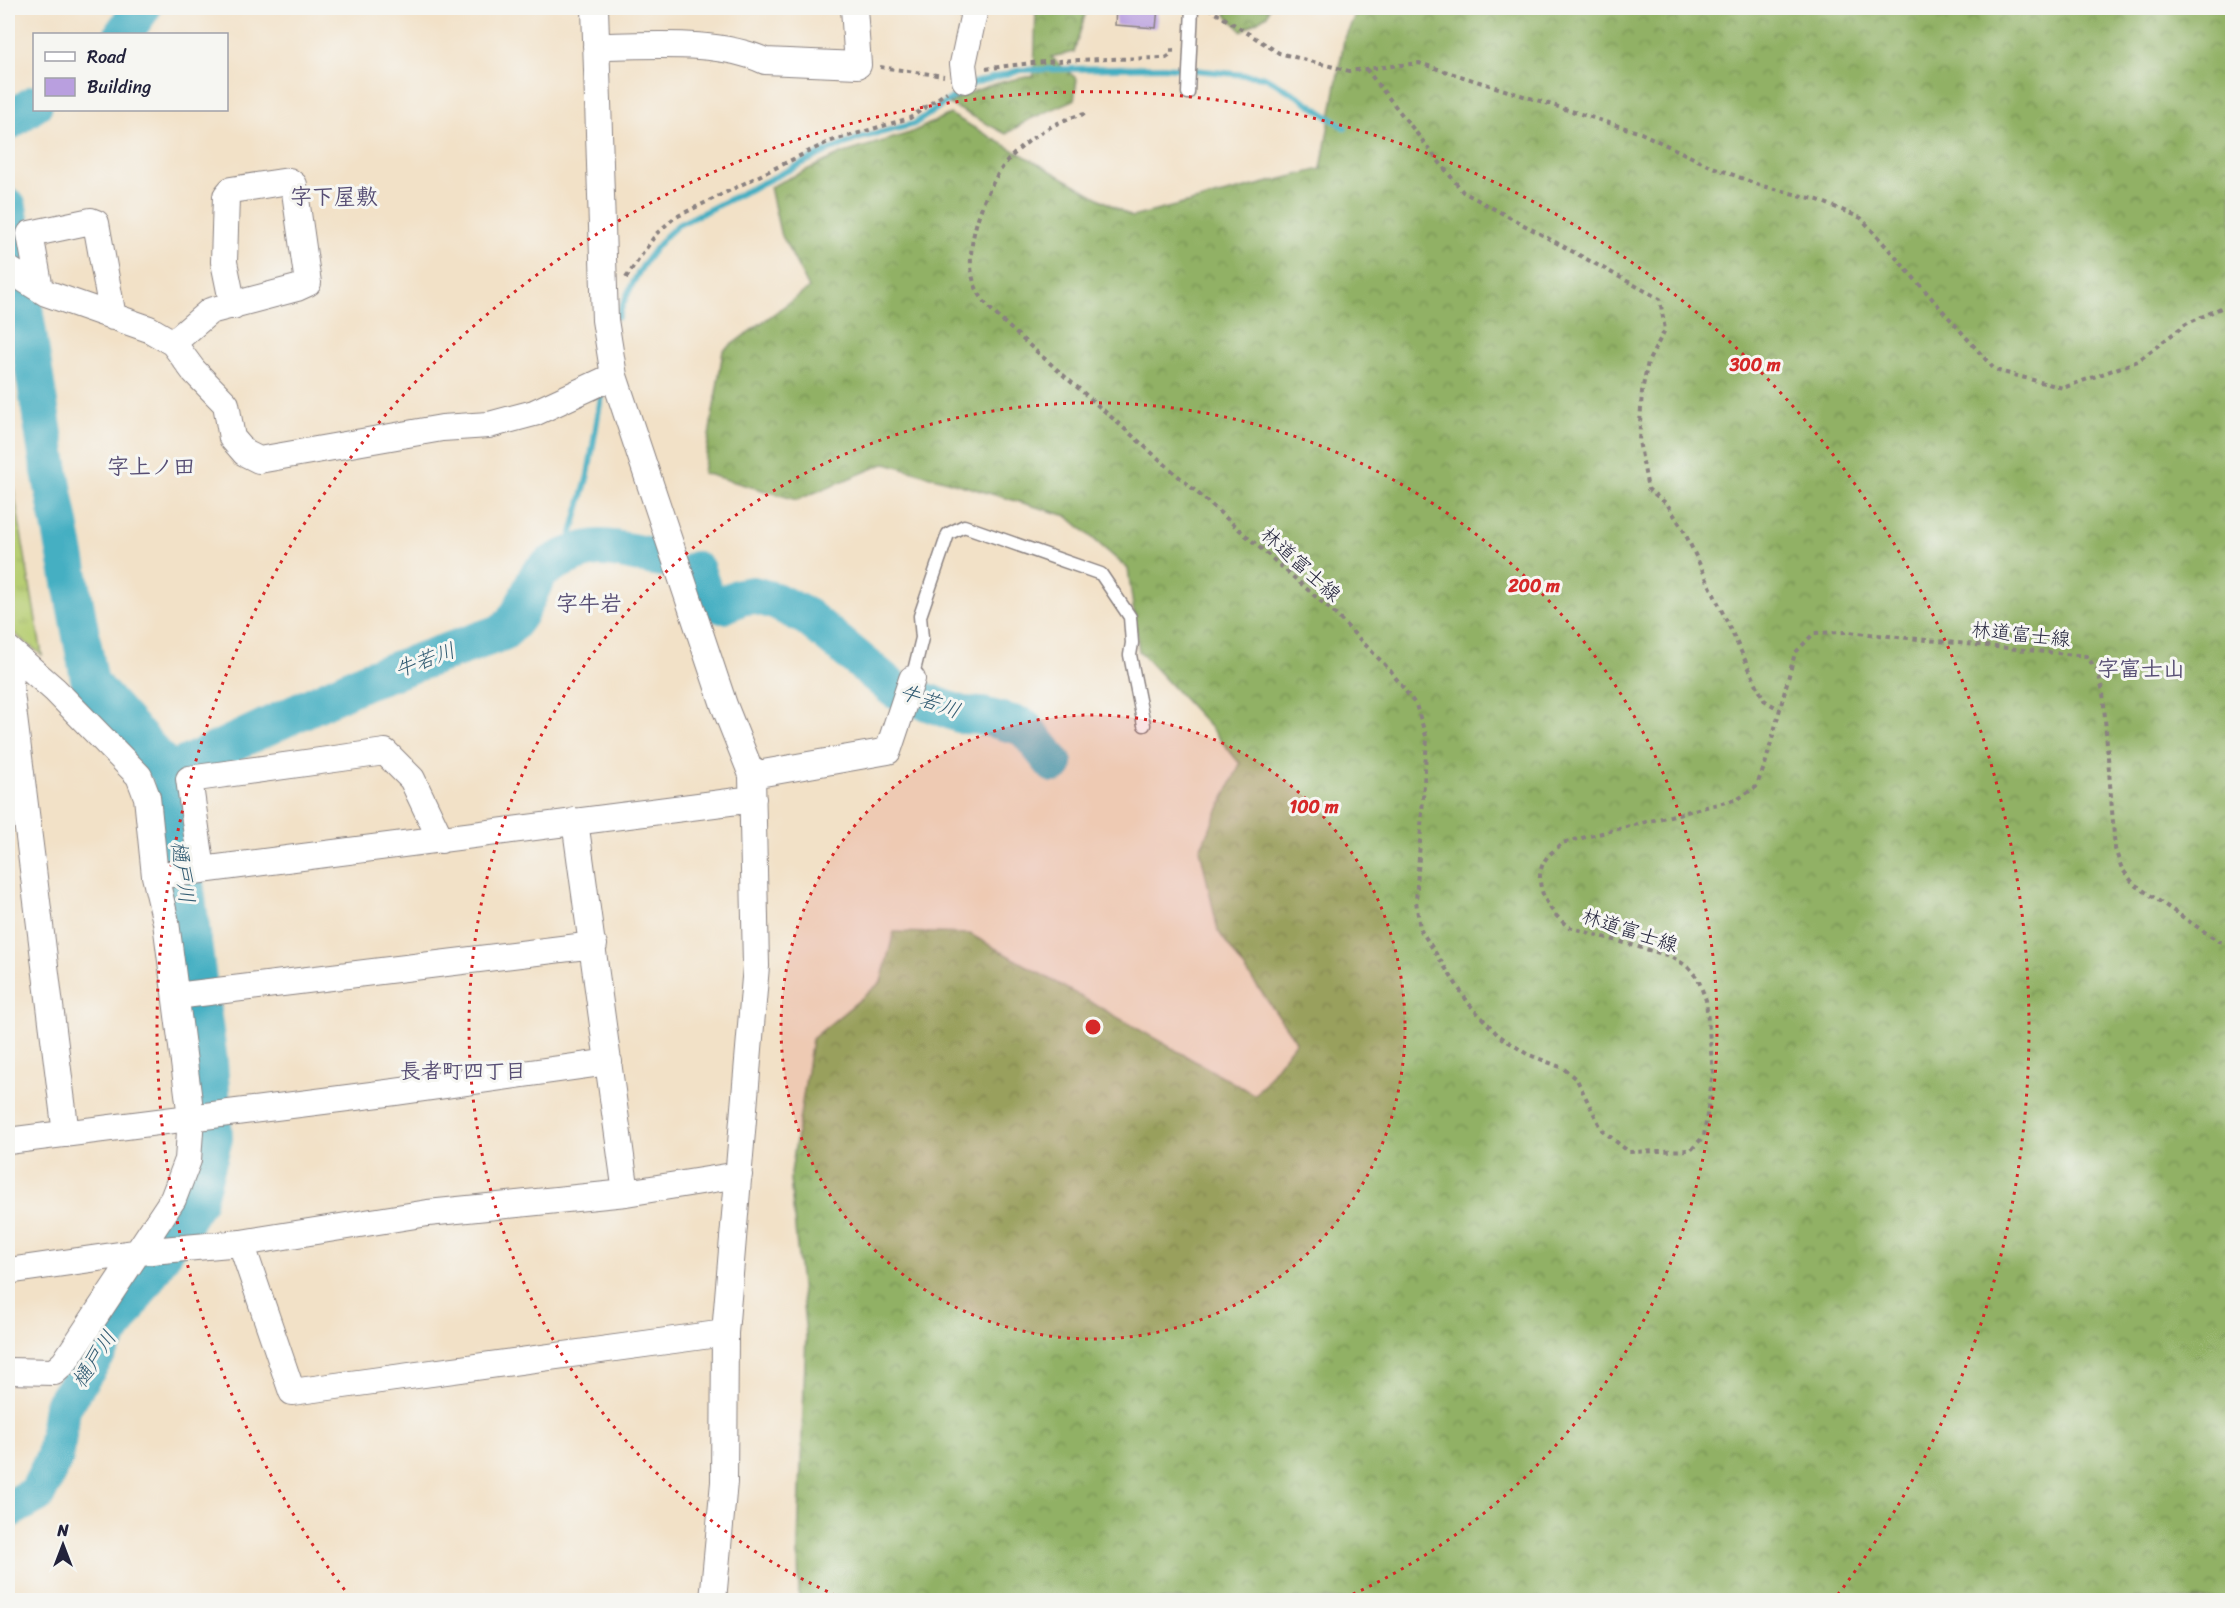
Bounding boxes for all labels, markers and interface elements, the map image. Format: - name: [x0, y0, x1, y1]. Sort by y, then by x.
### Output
- legend: [33, 33, 228, 111]
- text: Road: [87, 41, 127, 73]
- text: Building: [87, 71, 151, 103]
- district label: 字下屋敷: [290, 177, 378, 216]
- text: 300 m: [1728, 349, 1781, 381]
- district label: 字上ノ田: [107, 447, 195, 486]
- street label: 林道富士線: [1252, 518, 1350, 611]
- text: 200 m: [1507, 570, 1560, 602]
- district label: 字牛岩: [556, 584, 622, 623]
- street label: 林道富士線: [1969, 612, 2073, 657]
- water label: 牛若川: [389, 631, 461, 689]
- district label: 字富士山: [2097, 649, 2185, 688]
- water label: 牛若川: [894, 672, 966, 730]
- text: 100 m: [1290, 791, 1339, 823]
- water label: 樋戸川: [160, 838, 206, 906]
- street label: 林道富士線: [1577, 898, 1683, 963]
- centre of rings: [1083, 1017, 1103, 1037]
- district label: 長者町四丁目: [400, 1052, 526, 1090]
- water label: 樋戸川: [61, 1322, 127, 1396]
- north arrow: [33, 1515, 93, 1575]
- text: N: [56, 1516, 69, 1545]

